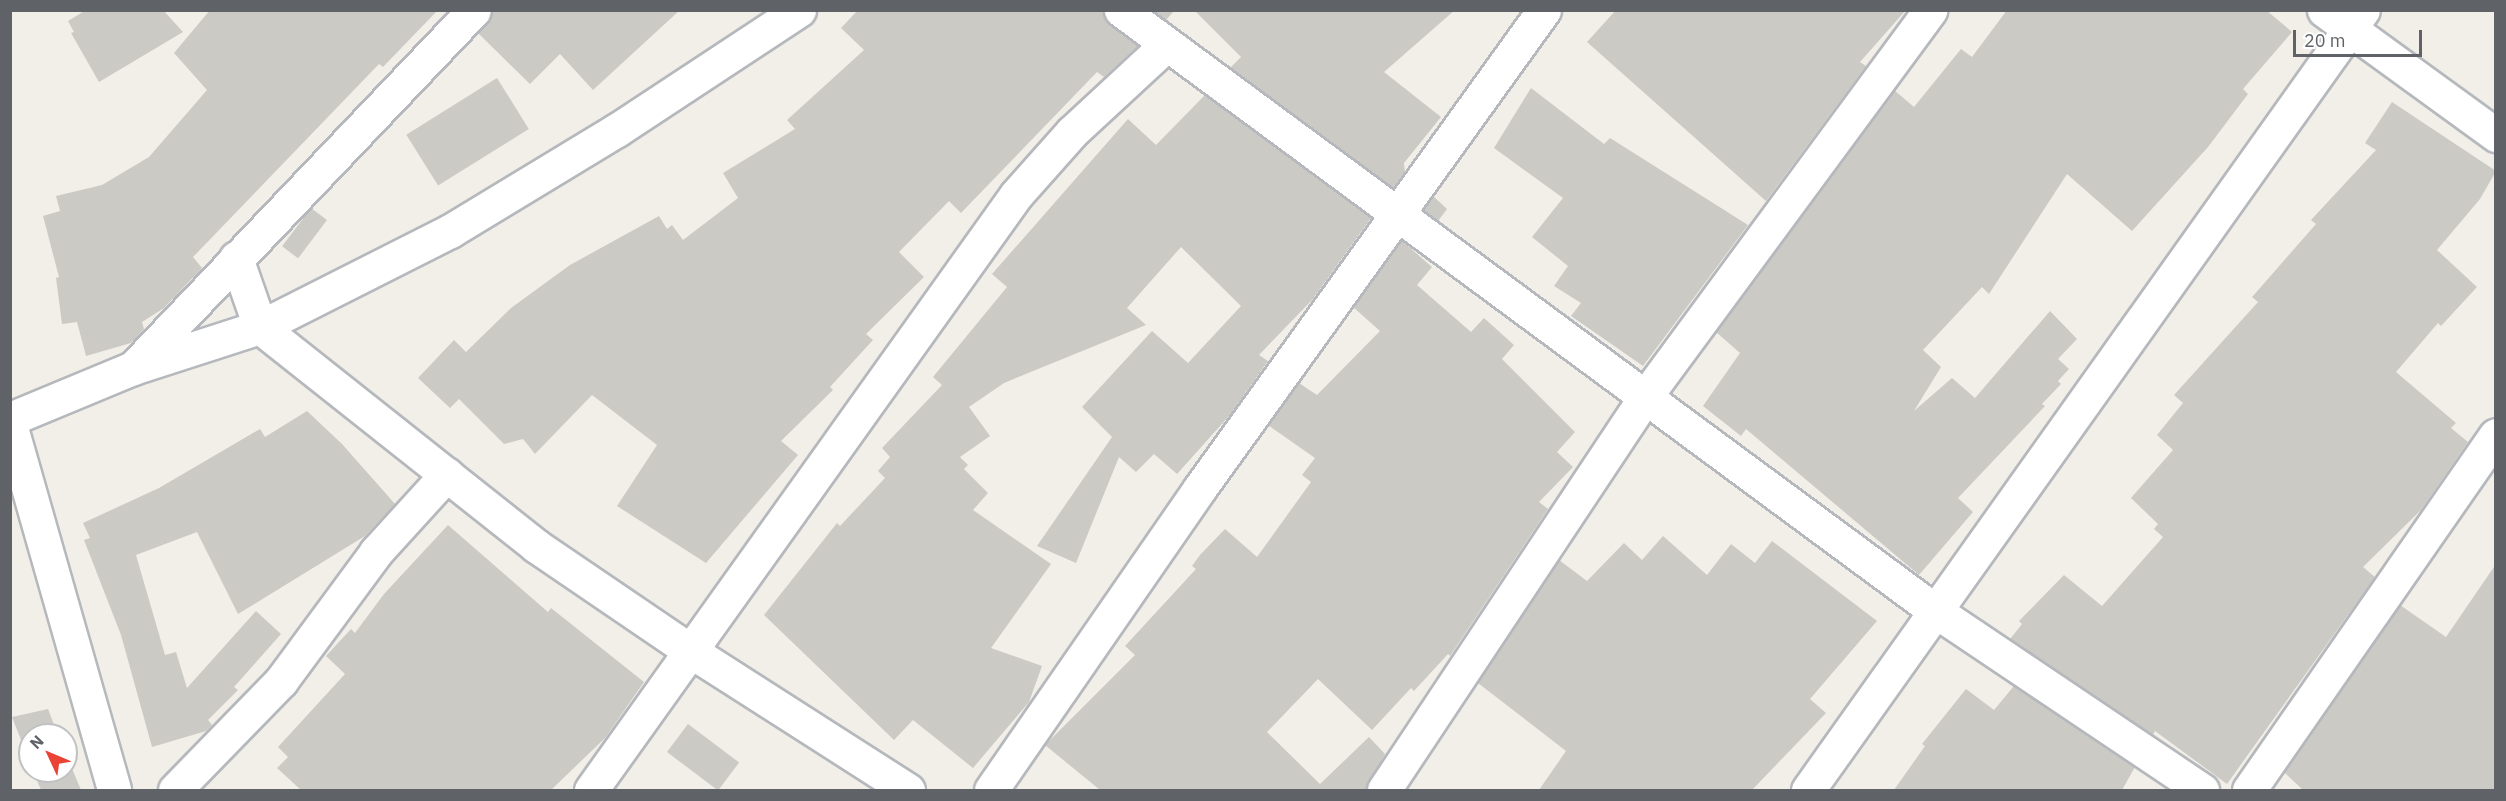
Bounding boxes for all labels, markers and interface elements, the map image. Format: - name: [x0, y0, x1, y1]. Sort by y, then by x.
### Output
- scale bar: [2296, 18, 2425, 56]
- text: 20 m: [2304, 29, 2346, 52]
- north arrow: [18, 723, 78, 783]
- text: N: [25, 731, 48, 753]

